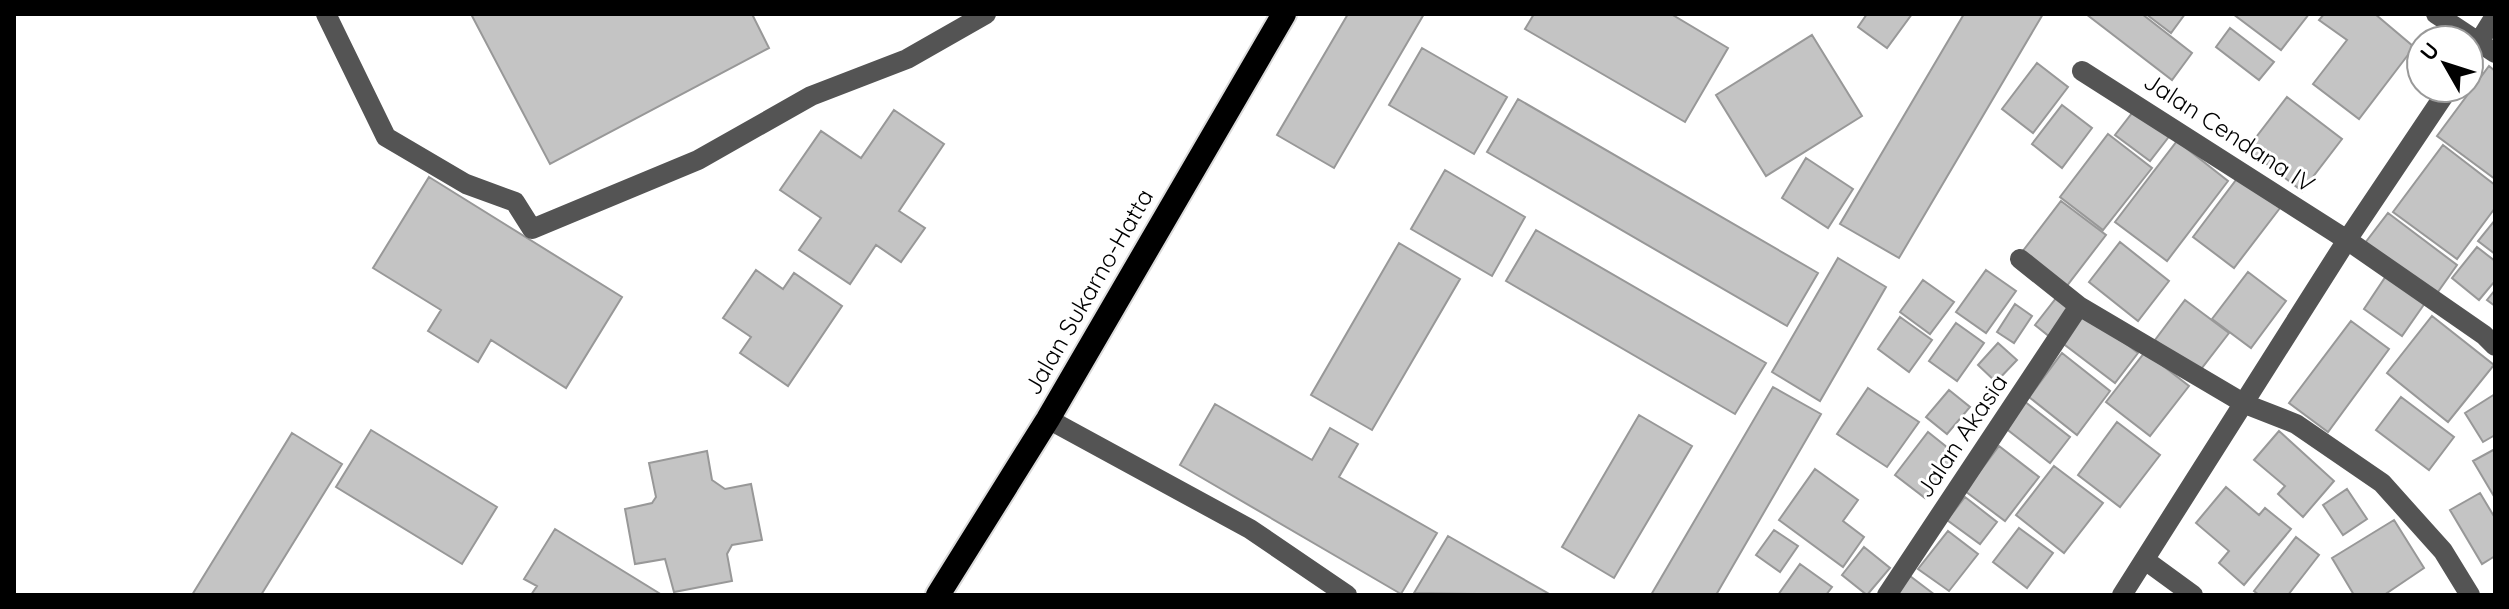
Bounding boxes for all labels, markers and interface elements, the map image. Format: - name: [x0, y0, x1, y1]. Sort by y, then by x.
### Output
- north arrow: [2405, 24, 2485, 104]
- text: U: [2414, 37, 2445, 66]
- street label: Jalan Cendana IV: [2138, 66, 2321, 199]
- street label: Jalan Sukarno-Hatta: [1017, 183, 1159, 400]
- street label: Jalan Akasia: [1909, 368, 2013, 503]

